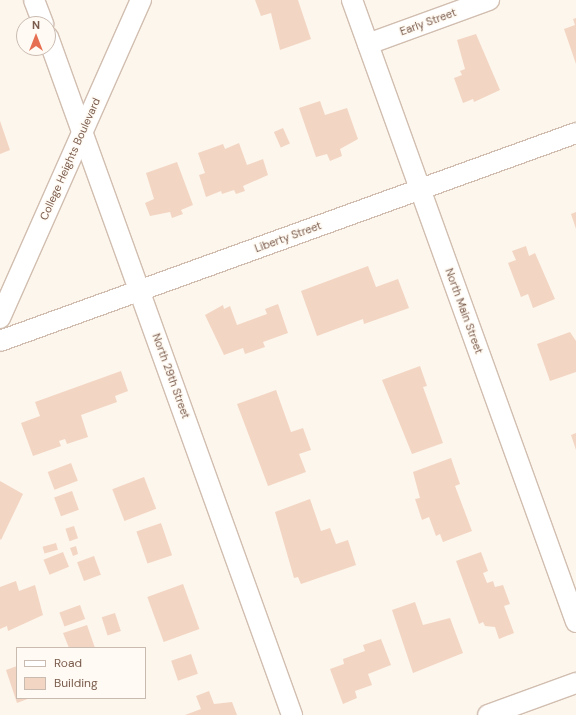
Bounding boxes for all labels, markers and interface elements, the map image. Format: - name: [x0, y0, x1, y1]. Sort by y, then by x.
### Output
- street label: Early Street: [398, 6, 458, 38]
- north arrow: [16, 16, 56, 56]
- text: N: [32, 18, 40, 32]
- street label: College Heights Boulevard: [37, 96, 103, 222]
- street label: Liberty Street: [253, 219, 323, 255]
- street label: North Main Street: [442, 266, 486, 356]
- street label: North 29th Street: [149, 332, 193, 420]
- legend: [16, 647, 146, 699]
- text: Road: [54, 655, 82, 671]
- text: Building: [54, 675, 98, 691]

